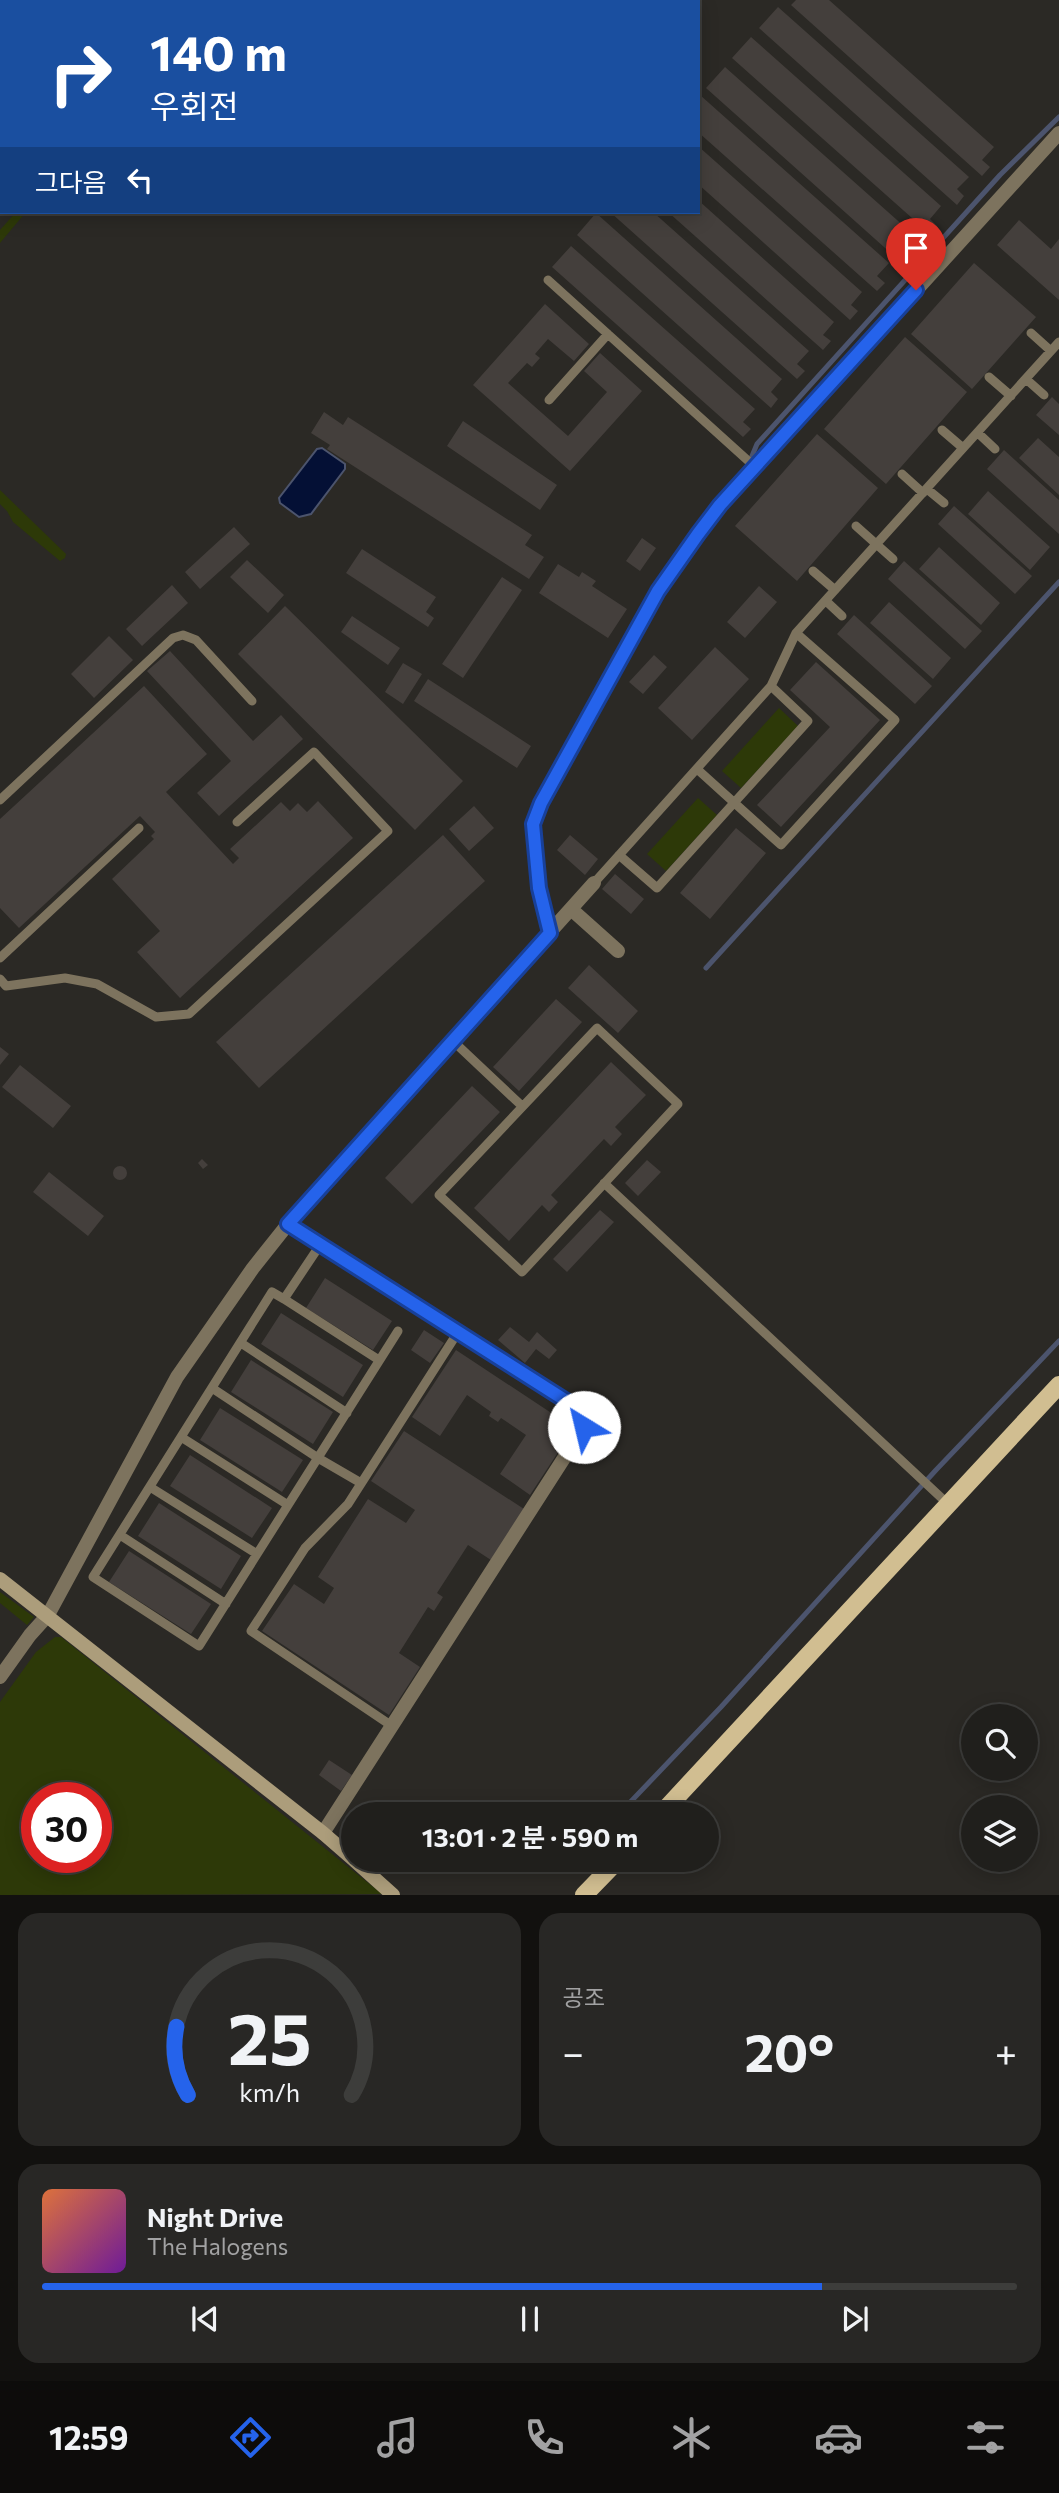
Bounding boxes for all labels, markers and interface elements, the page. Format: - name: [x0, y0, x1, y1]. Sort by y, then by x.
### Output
- text: 140 m: [150, 21, 287, 81]
- icon: right: [35, 28, 126, 119]
- text: 우회전: [150, 85, 238, 125]
- icon: left: [121, 161, 159, 199]
- text: 그다음: [35, 166, 107, 197]
- pin: [886, 218, 946, 290]
- icon: arrive: [897, 229, 935, 267]
- position arrow: [547, 1390, 621, 1464]
- map controls: [961, 1704, 1038, 1872]
- button: search: [961, 1704, 1038, 1781]
- speed limit sign: 30: [21, 1782, 112, 1873]
- button: layers: [961, 1795, 1038, 1872]
- text: 13:01 · 2 분 · 590 m: [422, 1821, 638, 1852]
- text: 공조: [563, 1983, 605, 2011]
- text: 25: [227, 1992, 311, 2081]
- text: 20°: [744, 2019, 834, 2083]
- text: −: [563, 2028, 584, 2075]
- text: +: [995, 2028, 1017, 2075]
- text: km/h: [239, 2077, 300, 2107]
- text: Night Drive: [147, 2201, 283, 2232]
- text: The Halogens: [147, 2232, 288, 2260]
- icon: previous: [186, 2300, 224, 2338]
- icon: pause: [511, 2300, 549, 2338]
- icon: next: [836, 2300, 874, 2338]
- icon: directions: [226, 2413, 275, 2462]
- icon: music: [373, 2413, 422, 2462]
- icon: phone: [520, 2413, 569, 2462]
- icon: climate: [667, 2413, 716, 2462]
- icon: car: [814, 2413, 863, 2462]
- icon: filters: [961, 2413, 1010, 2462]
- text: 12:59: [49, 2417, 129, 2457]

